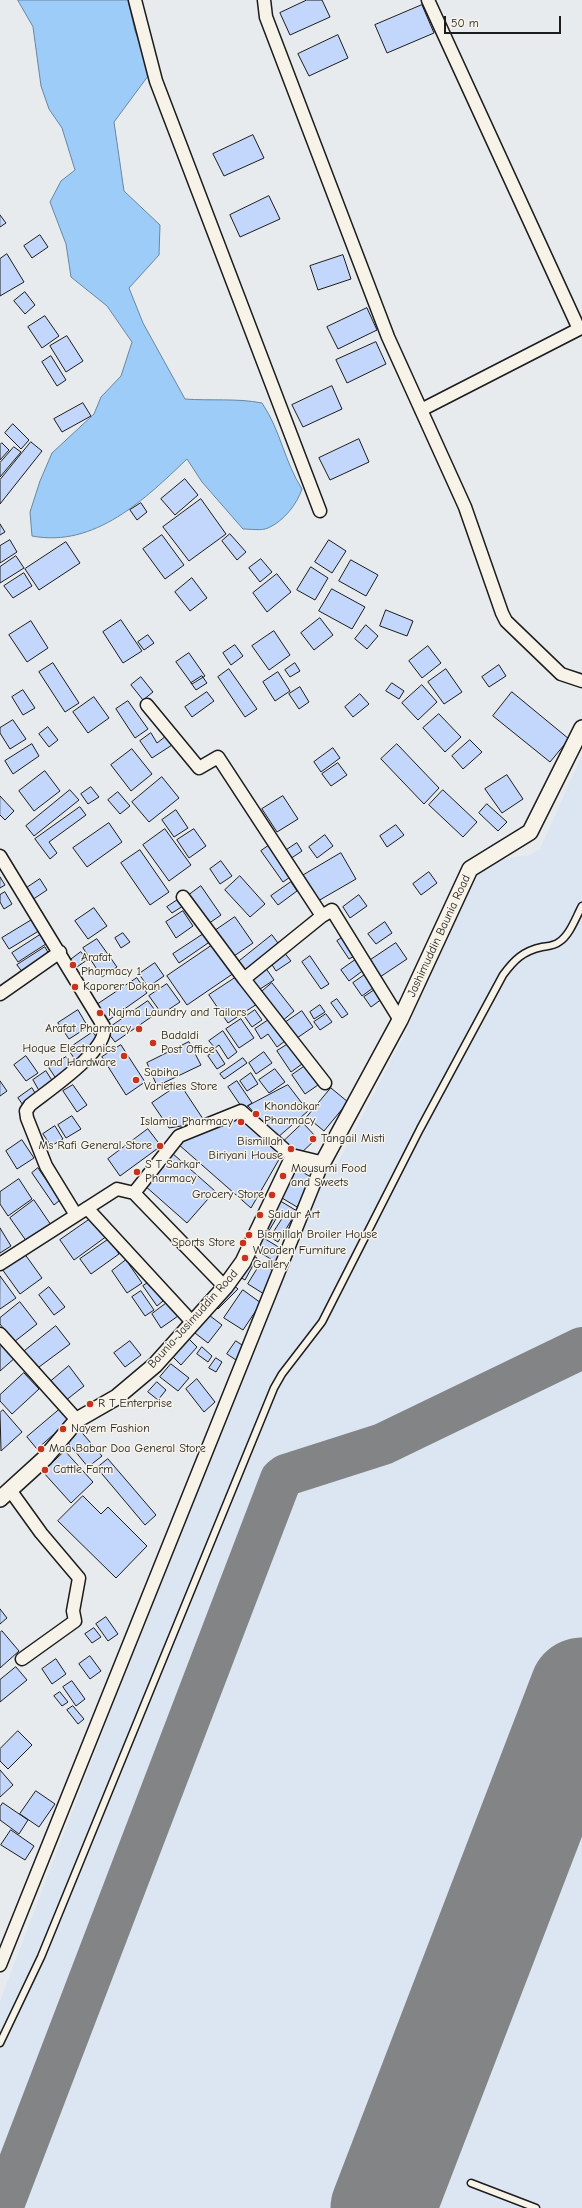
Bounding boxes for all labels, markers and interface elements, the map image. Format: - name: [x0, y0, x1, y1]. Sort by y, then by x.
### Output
- scale bar: [446, 8, 563, 34]
- text: 50 m: [451, 16, 479, 30]
- street label: Jashimuddin Baunia Road: [404, 873, 474, 999]
- place label: Arafat Pharmacy 1: [81, 951, 141, 979]
- marker: Arafat Pharmacy 1: [68, 960, 78, 970]
- place label: Kaporer Dokan: [83, 980, 160, 994]
- marker: Kaporer Dokan: [70, 982, 80, 992]
- place label: Najma Laundry and Tailors: [108, 1006, 246, 1020]
- marker: Najma Laundry and Tailors: [95, 1008, 105, 1018]
- place label: Arafat Pharmacy: [45, 1022, 131, 1036]
- marker: Arafat Pharmacy: [134, 1024, 144, 1034]
- place label: Badaldi Post Office: [161, 1029, 215, 1057]
- marker: Badaldi Post Office: [148, 1038, 158, 1048]
- place label: Hoque Electronics and Hardware: [22, 1042, 116, 1070]
- marker: Hoque Electronics and Hardware: [119, 1051, 129, 1061]
- place label: Sabiha Varieties Store: [144, 1066, 217, 1094]
- marker: Sabiha Varieties Store: [131, 1075, 141, 1085]
- place label: Khondokar Pharmacy: [264, 1100, 319, 1128]
- marker: Khondokar Pharmacy: [251, 1109, 261, 1119]
- place label: Islamia Pharmacy: [140, 1115, 233, 1129]
- marker: Islamia Pharmacy: [236, 1117, 246, 1127]
- place label: Tangail Misti: [321, 1132, 385, 1146]
- marker: Tangail Misti: [308, 1134, 318, 1144]
- place label: Bismillah Biriyani House: [208, 1135, 283, 1163]
- place label: Ms Rafi General Store: [38, 1139, 152, 1153]
- marker: Ms Rafi General Store: [155, 1141, 165, 1151]
- marker: Bismillah Biriyani House: [286, 1144, 296, 1154]
- place label: S T Sarkar Pharmacy: [145, 1158, 200, 1186]
- place label: Mousumi Food and Sweets: [291, 1162, 367, 1190]
- marker: S T Sarkar Pharmacy: [132, 1167, 142, 1177]
- marker: Mousumi Food and Sweets: [278, 1171, 288, 1181]
- place label: Grocery Store: [192, 1188, 264, 1202]
- marker: Grocery Store: [267, 1190, 277, 1200]
- place label: Saidur Art: [268, 1208, 320, 1222]
- marker: Saidur Art: [255, 1210, 265, 1220]
- place label: Bismillah Broiler House: [257, 1228, 377, 1242]
- marker: Bismillah Broiler House: [244, 1230, 254, 1240]
- place label: Sports Store: [172, 1236, 235, 1250]
- marker: Sports Store: [238, 1238, 248, 1248]
- place label: Wooden Furniture Gallery: [253, 1244, 346, 1272]
- marker: Wooden Furniture Gallery: [240, 1253, 250, 1263]
- street label: Baunia-Jasimuddin Road: [145, 1267, 241, 1371]
- place label: R T Enterprise: [98, 1397, 172, 1411]
- marker: R T Enterprise: [85, 1399, 95, 1409]
- place label: Nayem Fashion: [71, 1422, 150, 1436]
- marker: Nayem Fashion: [58, 1424, 68, 1434]
- place label: Maa Babar Doa General Store: [49, 1442, 206, 1456]
- marker: Maa Babar Doa General Store: [36, 1444, 46, 1454]
- place label: Cattle Farm: [53, 1463, 113, 1477]
- marker: Cattle Farm: [40, 1465, 50, 1475]

